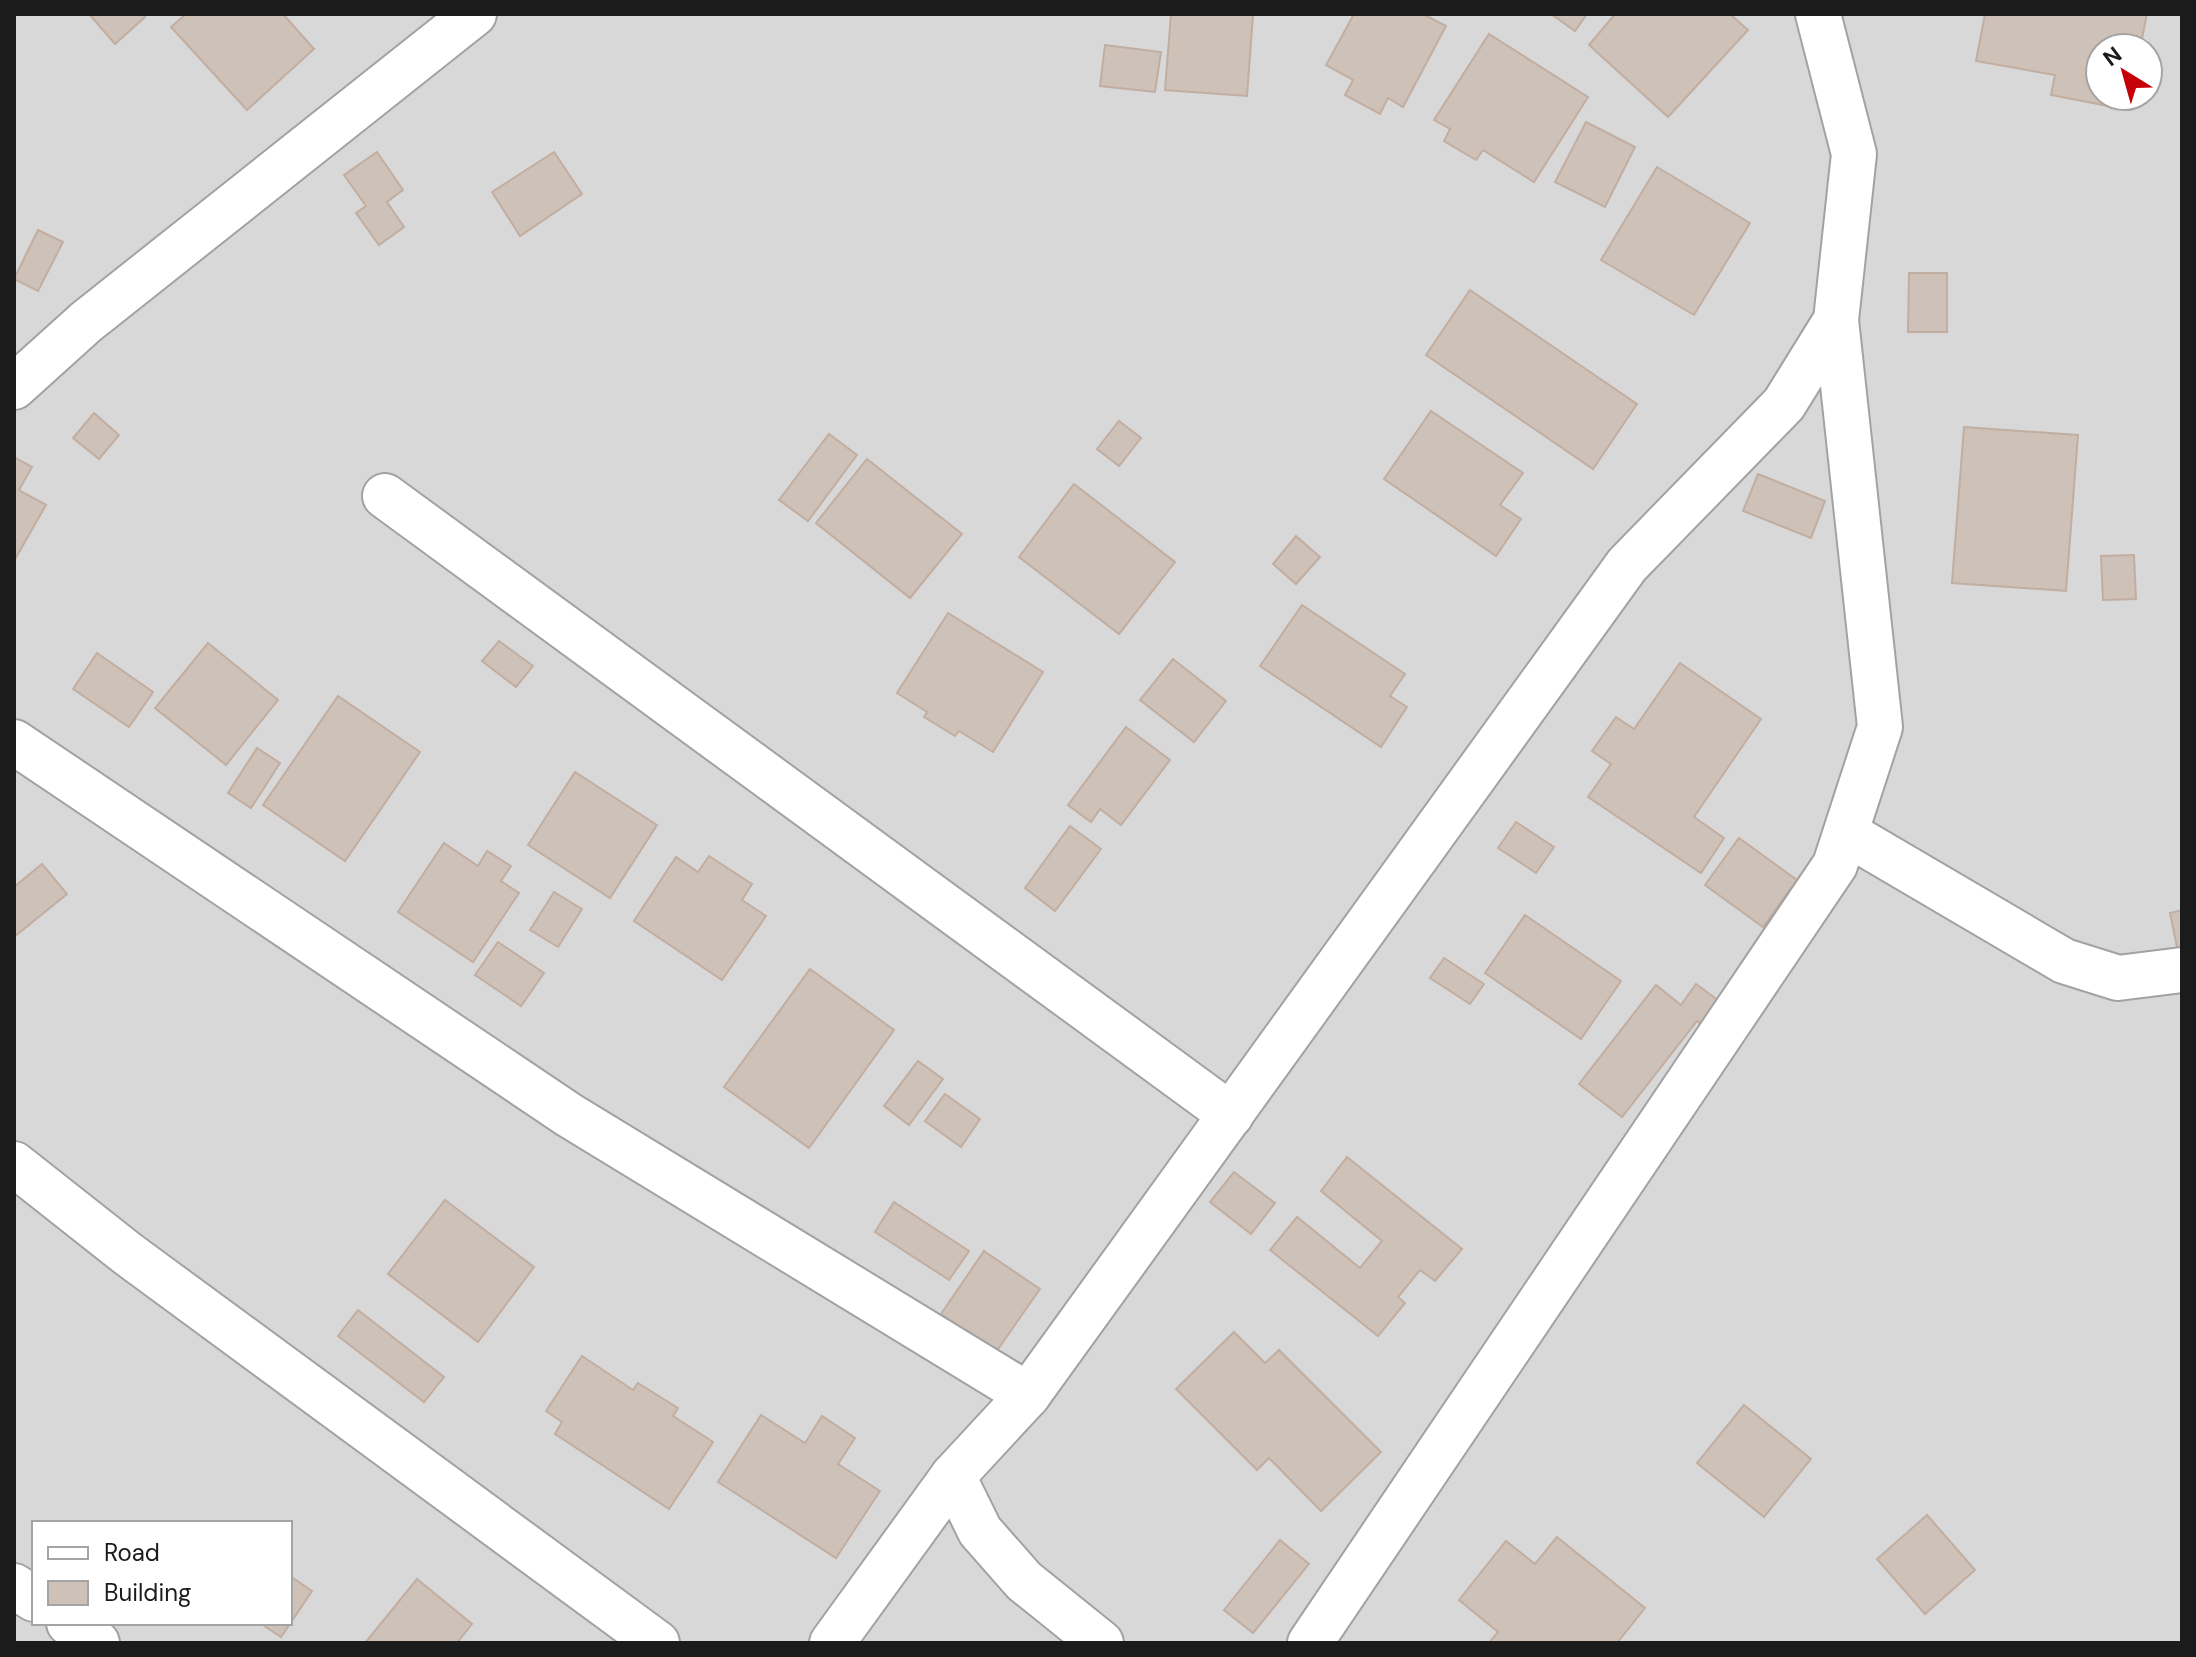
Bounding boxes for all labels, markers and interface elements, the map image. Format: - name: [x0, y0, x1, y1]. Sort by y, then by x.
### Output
- north arrow: [2084, 32, 2164, 112]
- text: N: [2097, 40, 2127, 73]
- legend: [32, 1521, 292, 1625]
- text: Road: [104, 1537, 160, 1568]
- text: Building: [104, 1577, 191, 1608]

